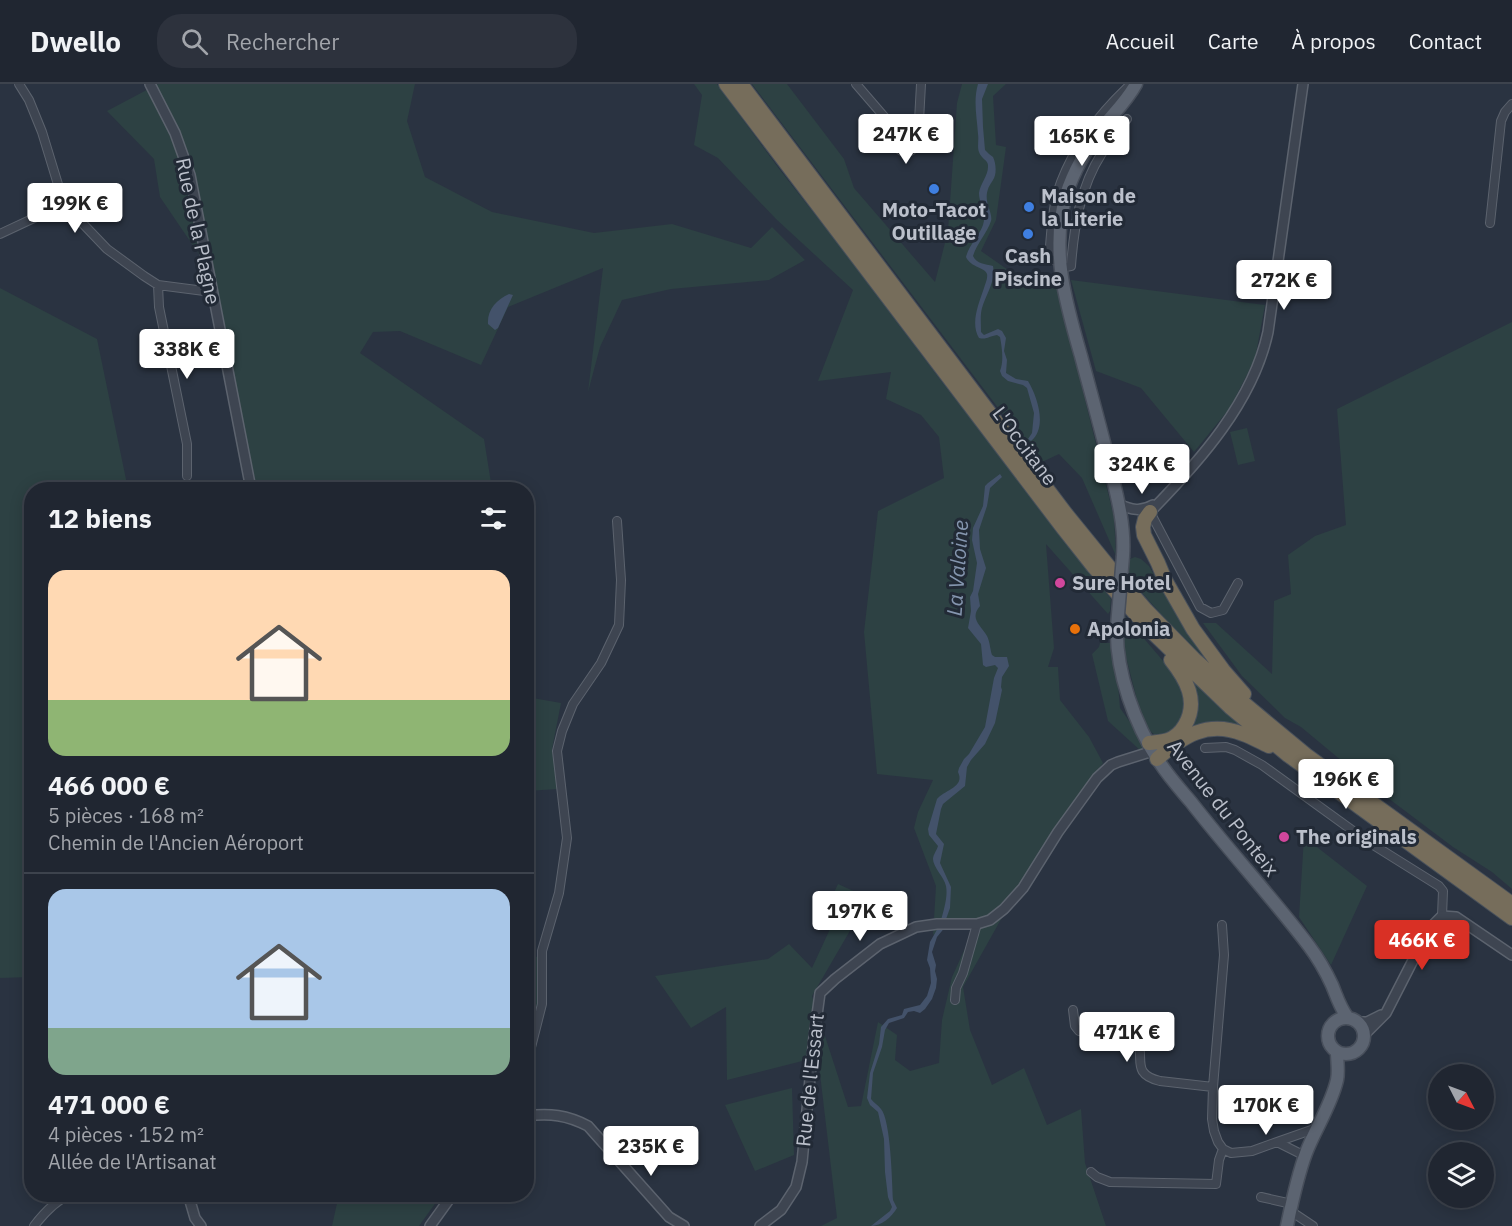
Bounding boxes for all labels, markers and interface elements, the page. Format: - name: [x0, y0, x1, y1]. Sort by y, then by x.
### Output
- search box: [157, 14, 577, 68]
- text: Dwello: [30, 23, 121, 60]
- icon: search: [178, 25, 211, 58]
- text: Rechercher: [226, 27, 339, 56]
- text: Accueil: [1106, 27, 1175, 55]
- text: Carte: [1208, 27, 1259, 55]
- text: À propos: [1292, 27, 1376, 55]
- text: Contact: [1409, 27, 1482, 55]
- pin: 247K €: [857, 114, 955, 165]
- pin: 165K €: [1033, 116, 1131, 167]
- text: 247K €: [872, 120, 940, 147]
- text: 165K €: [1048, 122, 1116, 149]
- street label: Rue de la Plagne: [170, 155, 227, 307]
- marker: Moto-Tacot Outillage: [927, 182, 941, 196]
- place label: Maison de la Literie: [1041, 182, 1136, 232]
- pin: 199K €: [26, 183, 124, 234]
- text: 199K €: [41, 189, 109, 216]
- place label: Moto-Tacot Outillage: [882, 196, 986, 246]
- marker: Maison de la Literie: [1022, 200, 1036, 214]
- marker: Cash Piscine: [1021, 227, 1035, 241]
- place label: Cash Piscine: [994, 242, 1062, 292]
- pin: 272K €: [1235, 260, 1333, 311]
- text: 272K €: [1250, 266, 1318, 293]
- pin: 338K €: [138, 329, 236, 380]
- text: 338K €: [153, 335, 221, 362]
- street label: L'Occitane: [987, 401, 1064, 491]
- pin: 324K €: [1093, 444, 1191, 495]
- text: 324K €: [1108, 450, 1176, 477]
- text: 12 biens: [48, 501, 152, 535]
- icon: filters: [477, 502, 510, 535]
- water label: La Valoine: [940, 519, 974, 617]
- place label: Sure Hotel: [1072, 569, 1171, 596]
- marker: Sure Hotel: [1053, 576, 1067, 590]
- icon: home: [225, 609, 333, 717]
- place label: Apolonia: [1087, 615, 1171, 642]
- marker: Apolonia: [1068, 622, 1082, 636]
- street label: Avenue du Ponteix: [1161, 734, 1285, 882]
- pin: 196K €: [1297, 759, 1395, 810]
- text: 196K €: [1312, 765, 1380, 792]
- text: 466 000 €: [48, 768, 170, 802]
- text: 5 pièces · 168 m²: [48, 802, 204, 829]
- place label: The originals: [1296, 823, 1417, 850]
- text: Chemin de l'Ancien Aéroport: [48, 829, 304, 856]
- marker: The originals: [1277, 830, 1291, 844]
- pin: 197K €: [811, 891, 909, 942]
- text: 197K €: [826, 897, 894, 924]
- pin: 466K €: [1373, 920, 1471, 971]
- text: 466K €: [1388, 926, 1456, 953]
- icon: home: [225, 928, 333, 1036]
- street label: Rue de l'Essart: [789, 1012, 830, 1148]
- pin: 471K €: [1078, 1012, 1176, 1063]
- text: 471K €: [1093, 1018, 1161, 1045]
- north arrow: [1428, 1064, 1494, 1130]
- map controls: [1428, 1064, 1494, 1208]
- pin: 170K €: [1217, 1085, 1315, 1136]
- text: 471 000 €: [48, 1087, 170, 1121]
- text: 170K €: [1232, 1091, 1300, 1118]
- text: 4 pièces · 152 m²: [48, 1121, 204, 1148]
- pin: 235K €: [602, 1126, 700, 1177]
- text: 235K €: [617, 1132, 685, 1159]
- button: layers: [1428, 1142, 1494, 1208]
- text: Allée de l'Artisanat: [48, 1148, 217, 1175]

